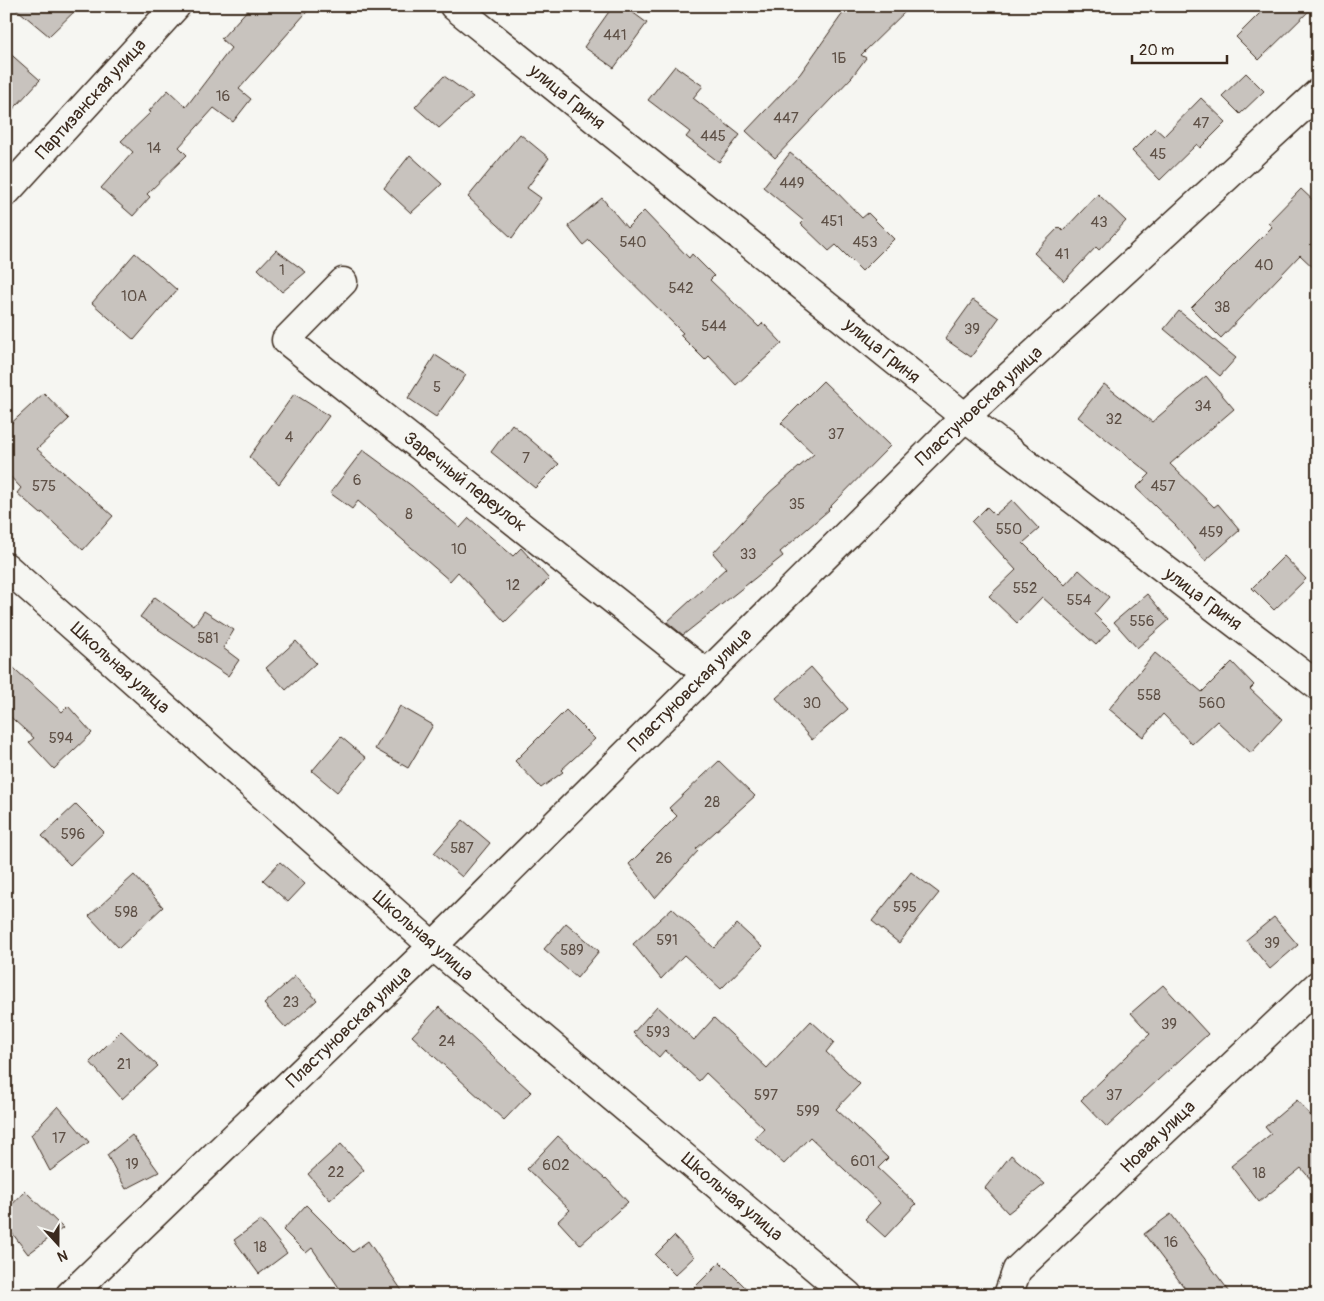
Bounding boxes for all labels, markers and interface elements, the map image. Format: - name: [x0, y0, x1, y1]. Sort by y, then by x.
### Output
- house number: 441: [603, 26, 627, 45]
- scale bar: [1132, 32, 1226, 64]
- street label: Партизанская улица: [31, 34, 151, 164]
- text: 20 m: [1139, 41, 1174, 60]
- house number: 1Б: [832, 49, 846, 68]
- street label: улица Гриня: [524, 59, 610, 135]
- house number: 16: [216, 87, 230, 106]
- house number: 447: [773, 109, 799, 128]
- house number: 47: [1193, 114, 1209, 133]
- house number: 445: [700, 127, 726, 146]
- house number: 14: [147, 139, 162, 158]
- house number: 45: [1150, 145, 1166, 164]
- house number: 449: [779, 174, 805, 193]
- house number: 451: [821, 212, 843, 231]
- house number: 43: [1090, 213, 1108, 232]
- house number: 540: [619, 233, 647, 252]
- house number: 453: [852, 233, 878, 252]
- house number: 41: [1055, 245, 1069, 264]
- house number: 40: [1255, 256, 1273, 275]
- house number: 1: [279, 261, 285, 280]
- house number: 542: [668, 279, 694, 298]
- house number: 10А: [121, 287, 147, 306]
- house number: 38: [1214, 298, 1230, 317]
- street label: улица Гриня: [839, 313, 925, 389]
- house number: 544: [701, 317, 727, 336]
- house number: 39: [964, 320, 980, 339]
- street label: Пластуновская улица: [911, 341, 1047, 471]
- house number: 5: [433, 378, 441, 397]
- house number: 34: [1194, 397, 1212, 416]
- house number: 32: [1106, 410, 1122, 429]
- house number: 37: [828, 425, 844, 444]
- street label: Заречный переулок: [399, 427, 531, 537]
- house number: 4: [285, 428, 294, 447]
- house number: 7: [522, 449, 530, 468]
- house number: 6: [353, 471, 361, 490]
- house number: 575: [32, 477, 56, 496]
- house number: 457: [1151, 477, 1175, 496]
- house number: 35: [789, 495, 805, 514]
- house number: 8: [405, 505, 413, 524]
- house number: 550: [996, 520, 1022, 539]
- house number: 459: [1199, 523, 1223, 542]
- house number: 10: [451, 540, 467, 559]
- house number: 33: [740, 545, 756, 564]
- street label: улица Гриня: [1159, 562, 1246, 636]
- house number: 12: [506, 576, 520, 595]
- house number: 552: [1013, 579, 1037, 598]
- house number: 554: [1067, 591, 1092, 610]
- house number: 556: [1130, 612, 1155, 631]
- street label: Школьная улица: [65, 617, 175, 719]
- street label: Пластуновская улица: [623, 623, 757, 757]
- house number: 581: [197, 629, 219, 648]
- house number: 558: [1137, 686, 1161, 705]
- house number: 30: [803, 694, 821, 713]
- house number: 560: [1198, 694, 1226, 713]
- house number: 594: [49, 729, 74, 748]
- house number: 28: [704, 793, 720, 812]
- house number: 596: [61, 825, 85, 844]
- house number: 587: [450, 839, 474, 858]
- house number: 26: [655, 849, 673, 868]
- street label: Школьная улица: [368, 886, 478, 986]
- house number: 595: [893, 898, 917, 917]
- house number: 598: [114, 903, 138, 922]
- house number: 591: [656, 931, 678, 950]
- house number: 39: [1264, 934, 1280, 953]
- house number: 589: [560, 941, 584, 960]
- street label: Пластуновская улица: [281, 961, 417, 1093]
- house number: 23: [283, 993, 299, 1012]
- house number: 39: [1161, 1015, 1177, 1034]
- house number: 593: [646, 1023, 670, 1042]
- house number: 24: [438, 1032, 456, 1051]
- house number: 21: [117, 1055, 131, 1074]
- house number: 597: [754, 1086, 778, 1105]
- house number: 37: [1106, 1086, 1122, 1105]
- street label: Новая улица: [1116, 1096, 1200, 1178]
- house number: 599: [796, 1102, 820, 1121]
- house number: 17: [52, 1129, 66, 1148]
- street label: Школьная улица: [676, 1148, 788, 1246]
- house number: 601: [851, 1152, 875, 1171]
- house number: 19: [125, 1155, 139, 1174]
- house number: 602: [542, 1156, 570, 1175]
- house number: 22: [328, 1163, 344, 1182]
- house number: 18: [1252, 1164, 1266, 1183]
- north arrow: [32, 1218, 82, 1268]
- house number: 16: [1164, 1233, 1178, 1252]
- house number: 18: [253, 1238, 267, 1257]
- text: N: [55, 1246, 70, 1265]

